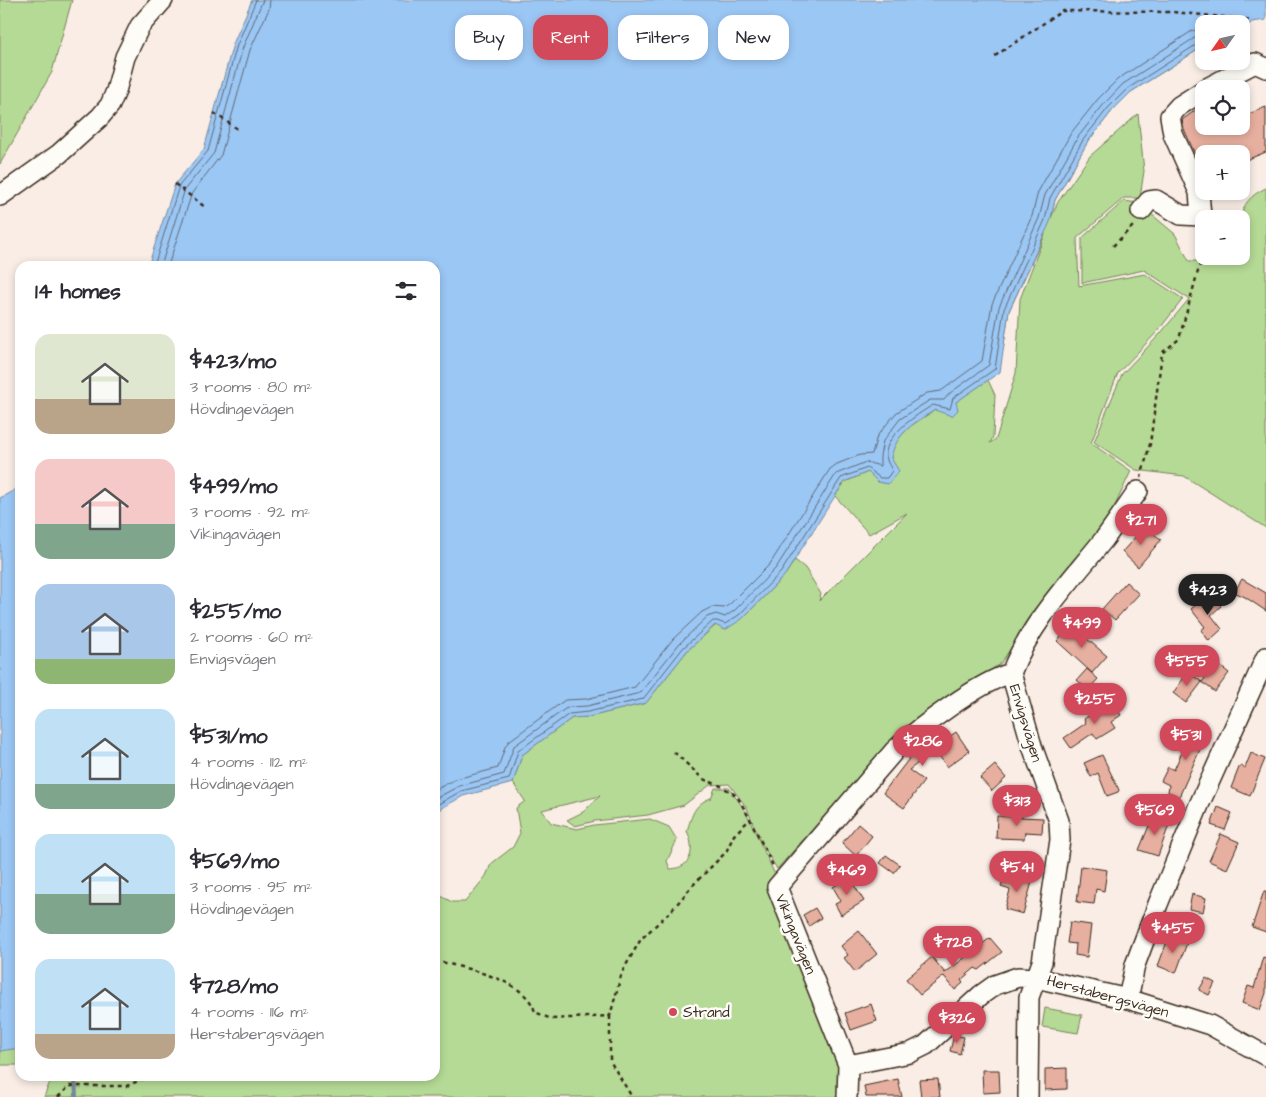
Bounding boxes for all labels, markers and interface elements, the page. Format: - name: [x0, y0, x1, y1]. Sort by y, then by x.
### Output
- chip: Buy: [455, 15, 523, 60]
- chip: Rent: [533, 15, 608, 60]
- chip: Filters: [618, 15, 708, 60]
- chip: New: [718, 15, 789, 60]
- north arrow: [1195, 15, 1250, 70]
- map controls: [1195, 15, 1250, 265]
- button: locate: [1195, 80, 1250, 135]
- button: +: [1195, 145, 1250, 200]
- button: −: [1195, 210, 1250, 265]
- text: 14 homes: [35, 277, 121, 306]
- icon: filters: [392, 277, 420, 305]
- text: $423/mo: [190, 347, 276, 376]
- icon: home: [75, 354, 135, 414]
- text: 3 rooms · 80 m²: [190, 376, 312, 398]
- text: Hövdingevägen: [190, 398, 294, 420]
- text: $499/mo: [190, 472, 278, 501]
- icon: home: [75, 479, 135, 539]
- text: 3 rooms · 92 m²: [190, 501, 310, 523]
- pin: $271: [1111, 504, 1171, 546]
- text: $271: [1126, 509, 1156, 531]
- text: Vikingavägen: [190, 523, 280, 545]
- pin: $423: [1178, 574, 1238, 616]
- text: $423: [1189, 579, 1227, 601]
- text: $255/mo: [190, 597, 281, 626]
- icon: home: [75, 604, 135, 664]
- pin: $499: [1052, 606, 1112, 649]
- text: $499: [1063, 612, 1101, 634]
- text: 2 rooms · 60 m²: [190, 626, 313, 648]
- pin: $555: [1157, 644, 1217, 687]
- text: Envigsvägen: [190, 648, 276, 670]
- text: $555: [1166, 650, 1208, 672]
- street label: Envigsvägen: [1003, 682, 1047, 765]
- pin: $255: [1065, 682, 1125, 725]
- text: $255: [1075, 688, 1115, 710]
- pin: $531: [1156, 718, 1216, 761]
- text: $531/mo: [190, 722, 268, 751]
- pin: $286: [893, 724, 953, 767]
- text: $531: [1171, 724, 1201, 746]
- icon: home: [75, 729, 135, 789]
- text: $286: [904, 730, 942, 752]
- text: 4 rooms · 112 m²: [190, 751, 308, 773]
- text: Hövdingevägen: [190, 773, 294, 795]
- pin: $313: [987, 784, 1047, 827]
- text: $313: [1003, 790, 1031, 812]
- pin: $569: [1125, 794, 1185, 836]
- text: $569: [1135, 799, 1175, 821]
- text: $569/mo: [190, 847, 279, 876]
- pin: $541: [987, 850, 1047, 893]
- icon: home: [75, 854, 135, 914]
- pin: $469: [817, 854, 877, 896]
- text: $541: [1000, 856, 1034, 878]
- text: $469: [828, 859, 866, 881]
- text: 3 rooms · 95 m²: [190, 876, 312, 898]
- street label: Vikingavägen: [769, 891, 821, 978]
- text: Hövdingevägen: [190, 898, 294, 920]
- pin: $455: [1143, 912, 1203, 954]
- text: $455: [1152, 917, 1194, 939]
- pin: $728: [923, 926, 983, 968]
- text: $728: [934, 931, 972, 953]
- street label: Herstabergsvägen: [1044, 970, 1172, 1024]
- text: $728/mo: [190, 972, 278, 1001]
- icon: home: [75, 979, 135, 1039]
- text: 4 rooms · 116 m²: [190, 1001, 309, 1023]
- place label: Strand: [683, 1002, 730, 1023]
- pin: $326: [927, 1002, 987, 1044]
- marker: Strand: [667, 1006, 679, 1018]
- text: $326: [939, 1007, 975, 1029]
- text: Herstabergsvägen: [190, 1023, 324, 1045]

